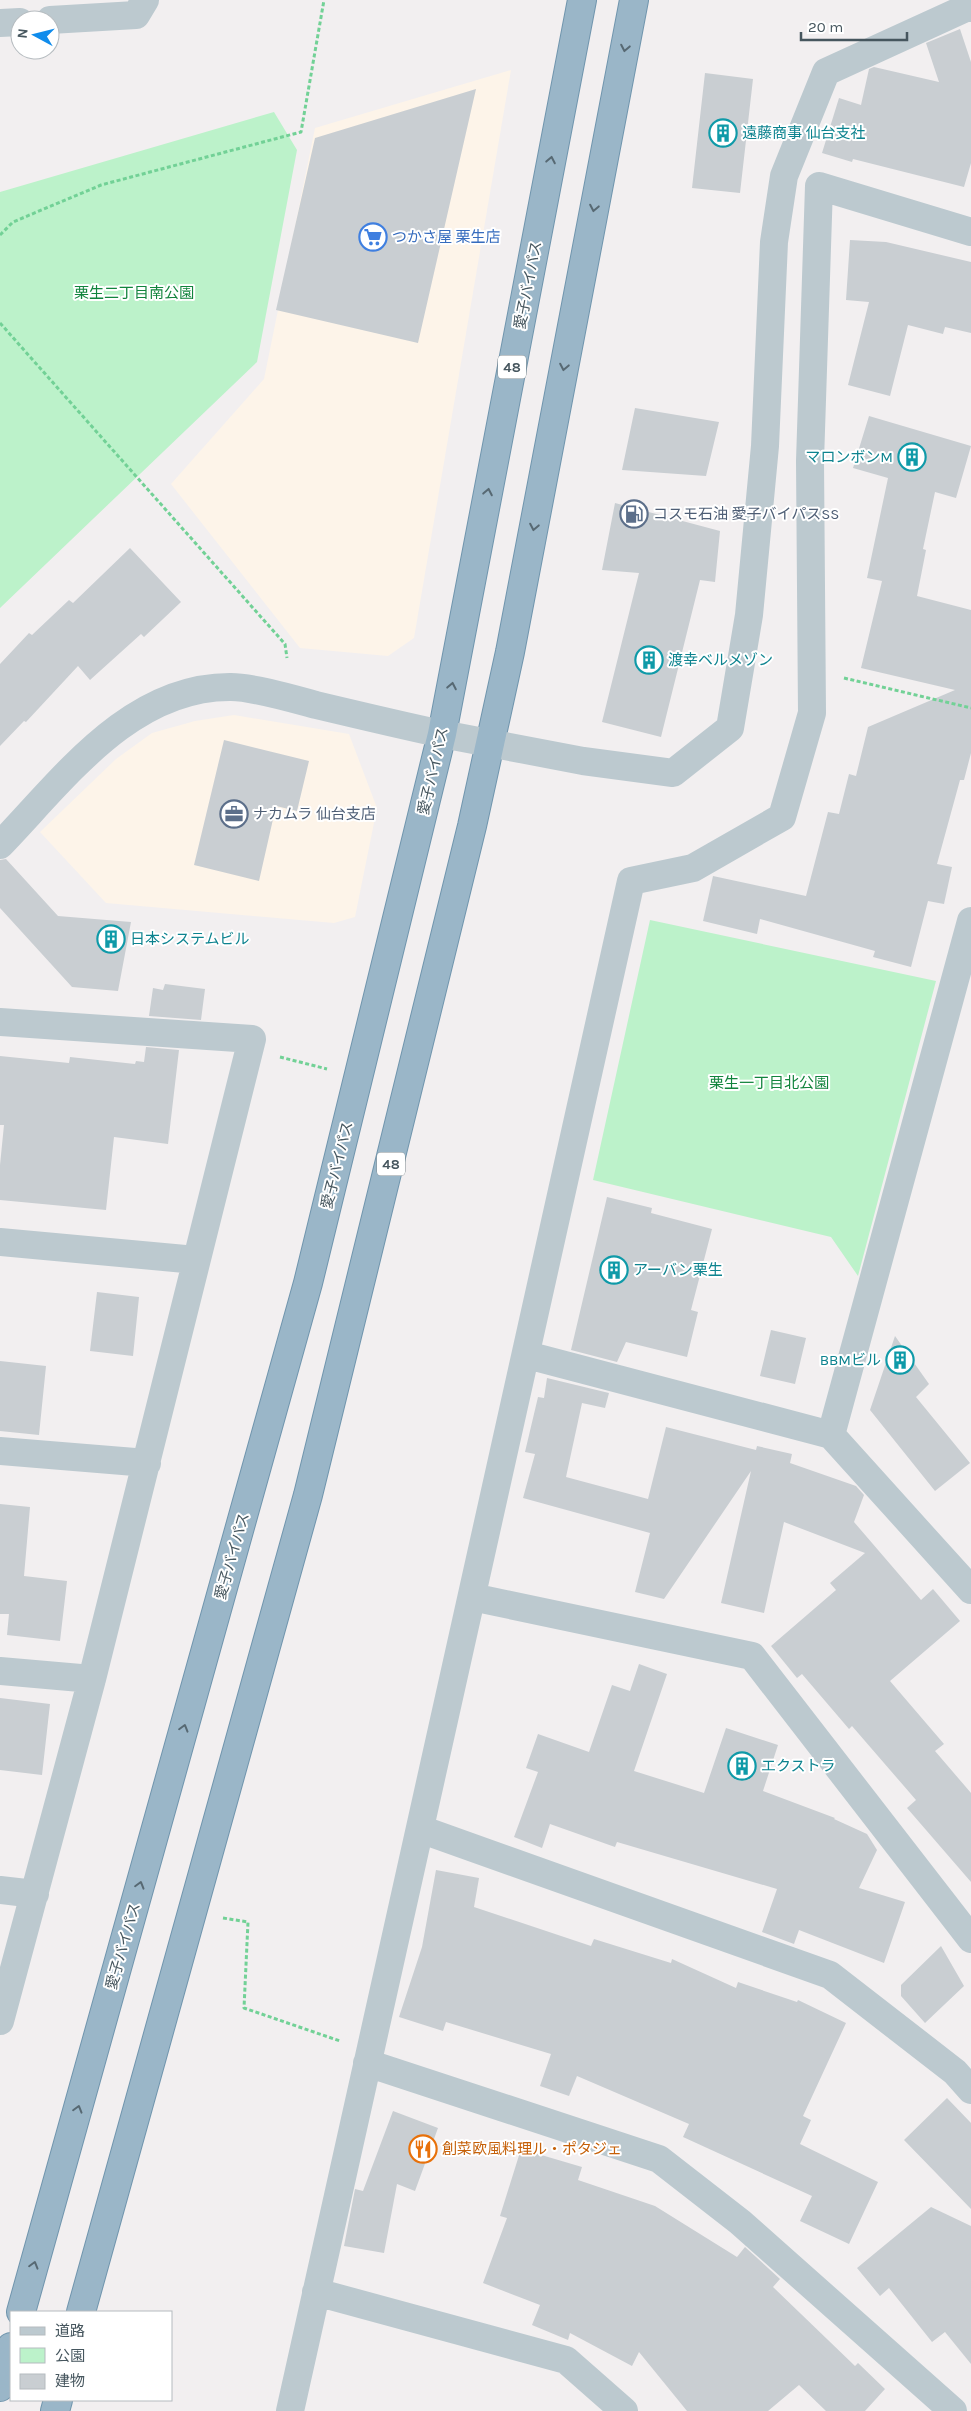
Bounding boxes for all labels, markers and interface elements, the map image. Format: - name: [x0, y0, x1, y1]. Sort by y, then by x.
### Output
- north arrow: [10, 10, 60, 60]
- scale bar: [801, 10, 907, 42]
- text: 20 m: [808, 18, 843, 36]
- text: N: [14, 27, 32, 39]
- one-way arrow: [620, 43, 630, 52]
- building icon: 遠藤商事 仙台支社: [708, 118, 738, 148]
- place label: 遠藤商事 仙台支社: [742, 124, 866, 142]
- one-way arrow: [546, 156, 556, 165]
- one-way arrow: [590, 203, 600, 212]
- supermarket icon: つかさ屋 栗生店: [358, 222, 388, 252]
- place label: つかさ屋 栗生店: [392, 228, 501, 246]
- street label: 愛子バイパス: [511, 239, 545, 331]
- park label: 栗生二丁目南公園: [74, 284, 194, 302]
- road number: 48: [498, 356, 526, 378]
- one-way arrow: [559, 363, 570, 372]
- building icon: マロンボンM: [897, 442, 927, 472]
- place label: マロンボンM: [805, 448, 893, 466]
- one-way arrow: [483, 487, 493, 496]
- fuel station icon: コスモ石油 愛子バイパスSS: [619, 499, 649, 529]
- place label: コスモ石油 愛子バイパスSS: [653, 505, 839, 523]
- one-way arrow: [529, 522, 539, 531]
- building icon: 渡幸ベルメゾン: [634, 645, 664, 675]
- place label: 渡幸ベルメゾン: [668, 651, 773, 669]
- one-way arrow: [446, 681, 456, 690]
- street label: 愛子バイパス: [414, 725, 452, 817]
- office icon: ナカムラ 仙台支店: [219, 799, 249, 829]
- place label: ナカムラ 仙台支店: [253, 805, 376, 823]
- building icon: 日本システムビル: [96, 924, 126, 954]
- place label: 日本システムビル: [130, 930, 250, 948]
- park label: 栗生一丁目北公園: [709, 1074, 829, 1092]
- street label: 愛子バイパス: [317, 1119, 357, 1211]
- road number: 48: [377, 1152, 405, 1176]
- building icon: アーバン栗生: [599, 1255, 629, 1285]
- place label: アーバン栗生: [633, 1261, 723, 1279]
- building icon: BBMビル: [885, 1345, 915, 1375]
- place label: BBMビル: [820, 1351, 881, 1369]
- street label: 愛子バイパス: [211, 1510, 253, 1602]
- one-way arrow: [178, 1725, 188, 1733]
- building icon: エクストラ: [727, 1751, 757, 1781]
- place label: エクストラ: [761, 1757, 836, 1775]
- one-way arrow: [134, 1880, 145, 1889]
- street label: 愛子バイパス: [102, 1900, 144, 1992]
- one-way arrow: [72, 2105, 82, 2113]
- restaurant icon: 創菜欧風料理ル・ポタジェ: [408, 2134, 438, 2164]
- place label: 創菜欧風料理ル・ポタジェ: [442, 2140, 622, 2158]
- one-way arrow: [28, 2261, 39, 2270]
- legend: [10, 2311, 172, 2401]
- text: 道路: [55, 2322, 85, 2340]
- text: 公園: [55, 2347, 85, 2365]
- text: 建物: [55, 2372, 85, 2390]

